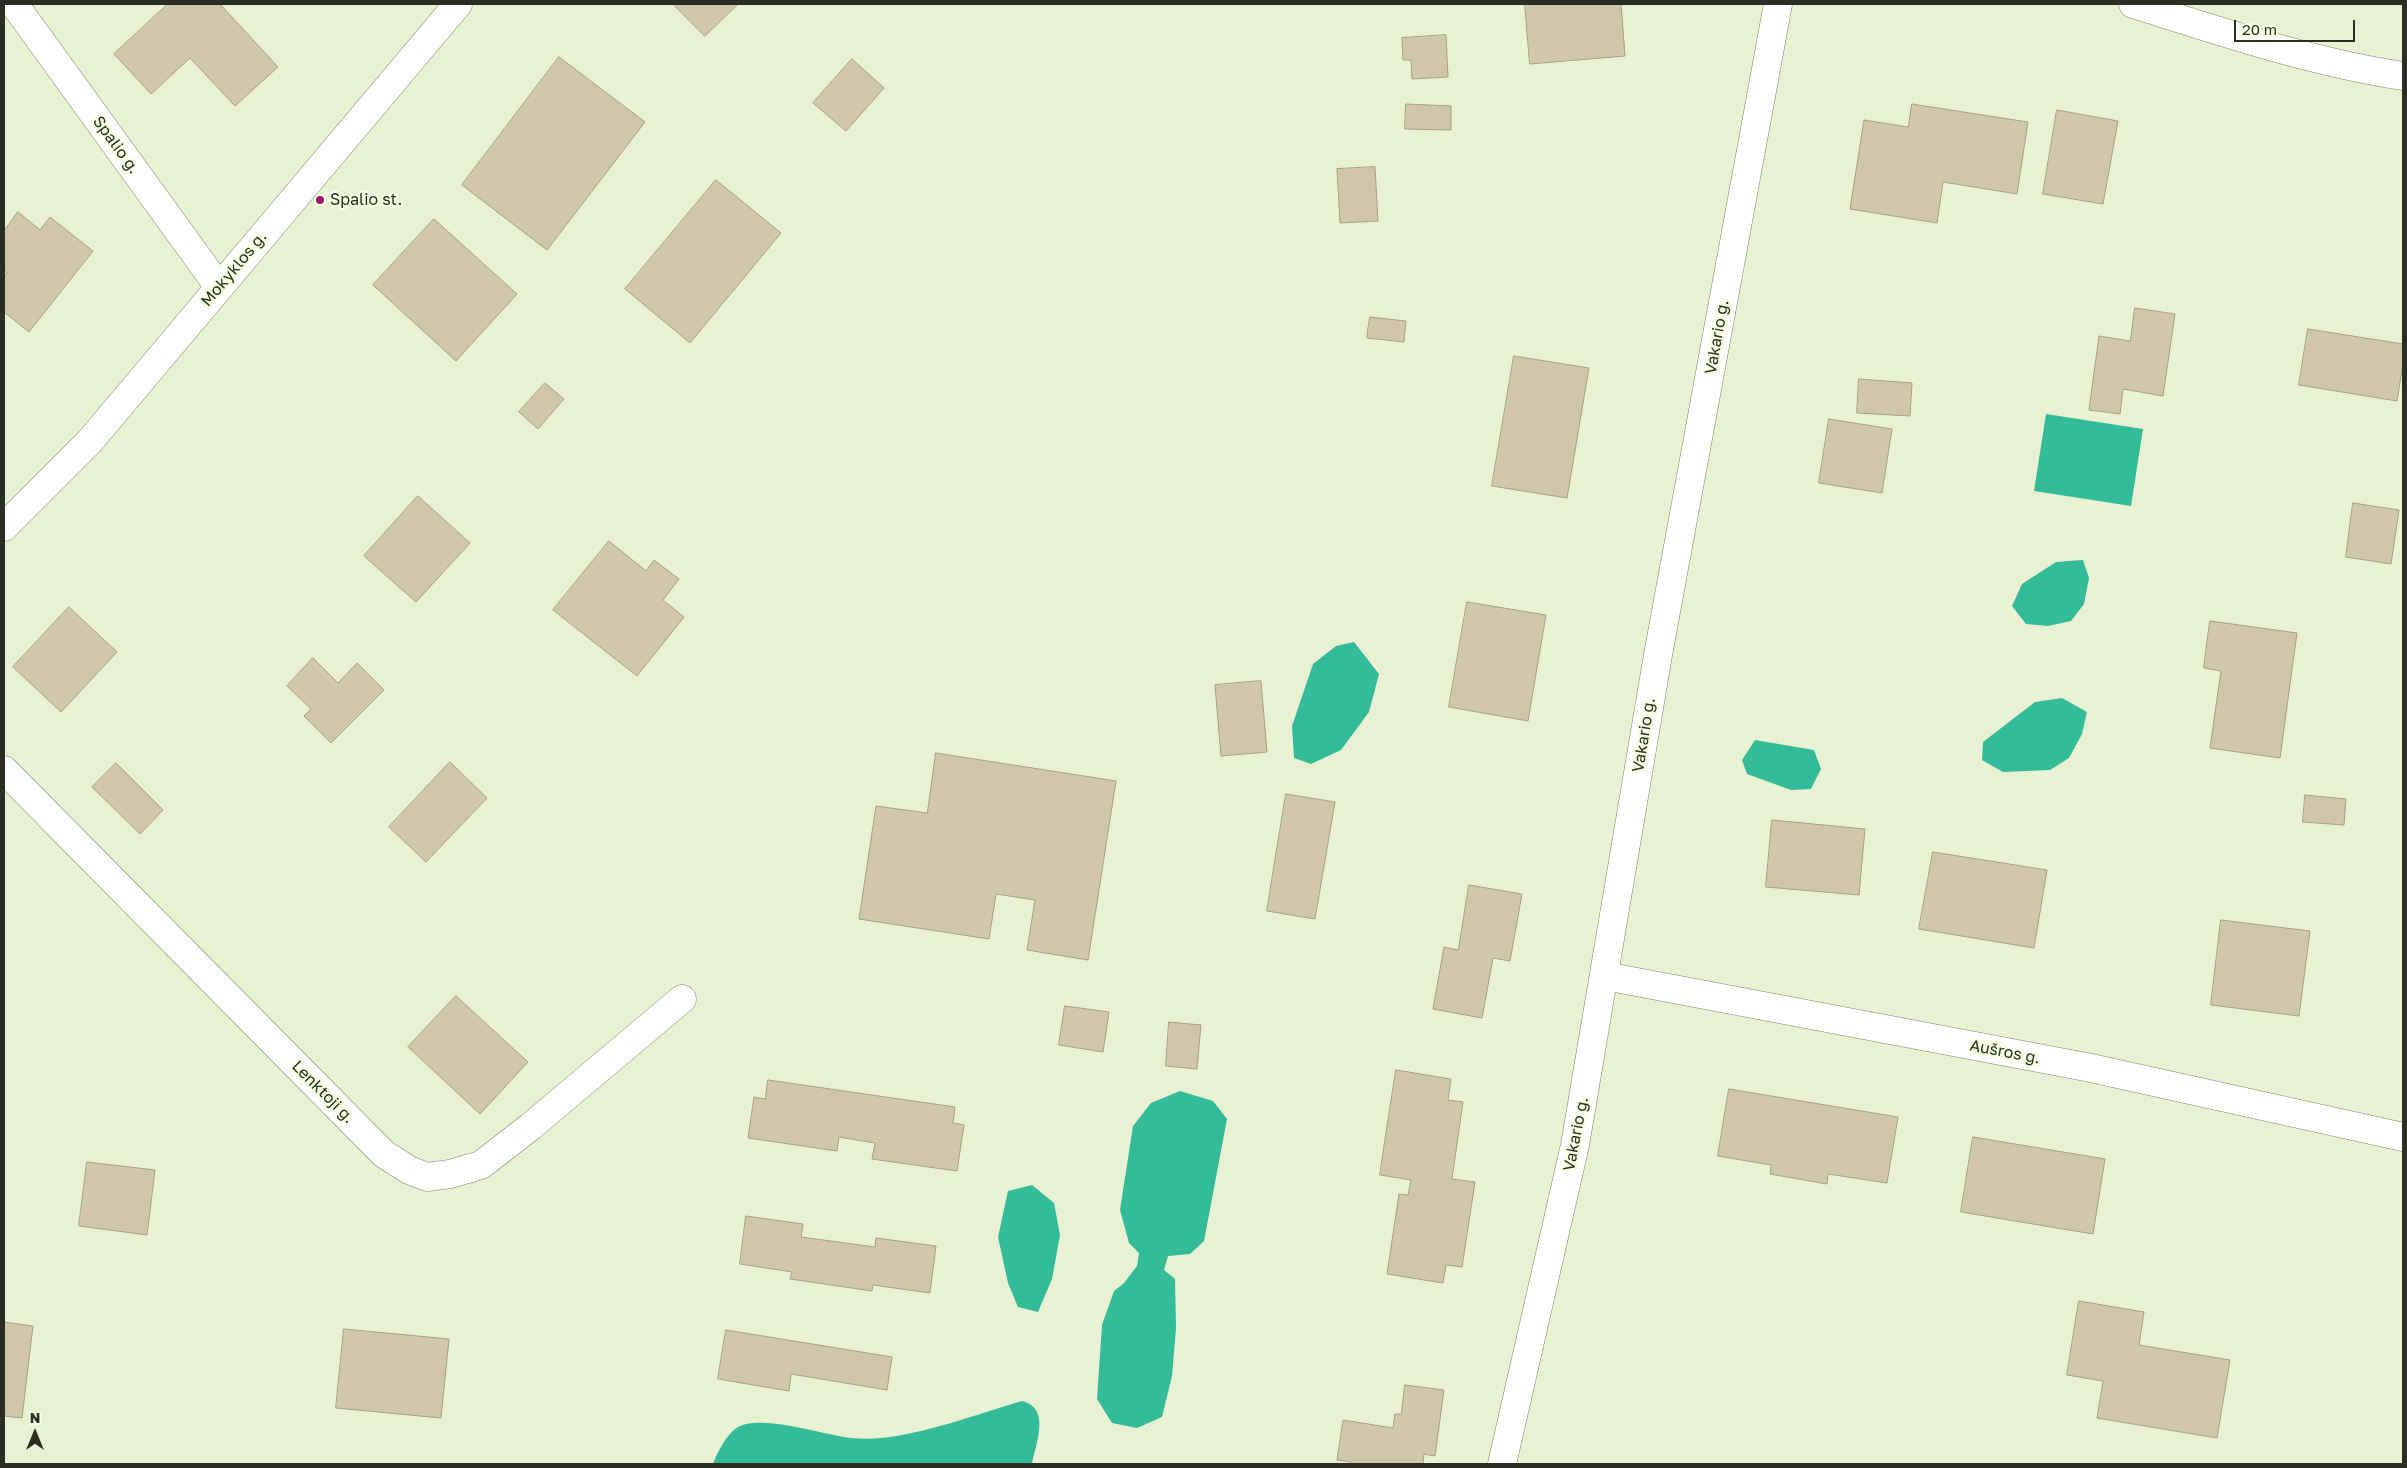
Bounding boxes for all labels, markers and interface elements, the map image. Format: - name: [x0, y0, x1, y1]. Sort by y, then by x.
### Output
- scale bar: [2237, 10, 2358, 42]
- text: 20 m: [2242, 20, 2277, 38]
- street label: Spalio g.: [89, 112, 143, 178]
- place label: Spalio st.: [330, 190, 402, 210]
- marker: Spalio st.: [314, 194, 326, 206]
- street label: Mokyklos g.: [197, 227, 271, 311]
- street label: Vakario g.: [1701, 298, 1733, 376]
- street label: Vakario g.: [1629, 696, 1659, 774]
- street label: Aušros g.: [1968, 1036, 2042, 1068]
- street label: Lenktoji g.: [288, 1057, 358, 1127]
- street label: Vakario g.: [1559, 1095, 1593, 1173]
- north arrow: [10, 1408, 60, 1458]
- text: N: [30, 1409, 40, 1426]

